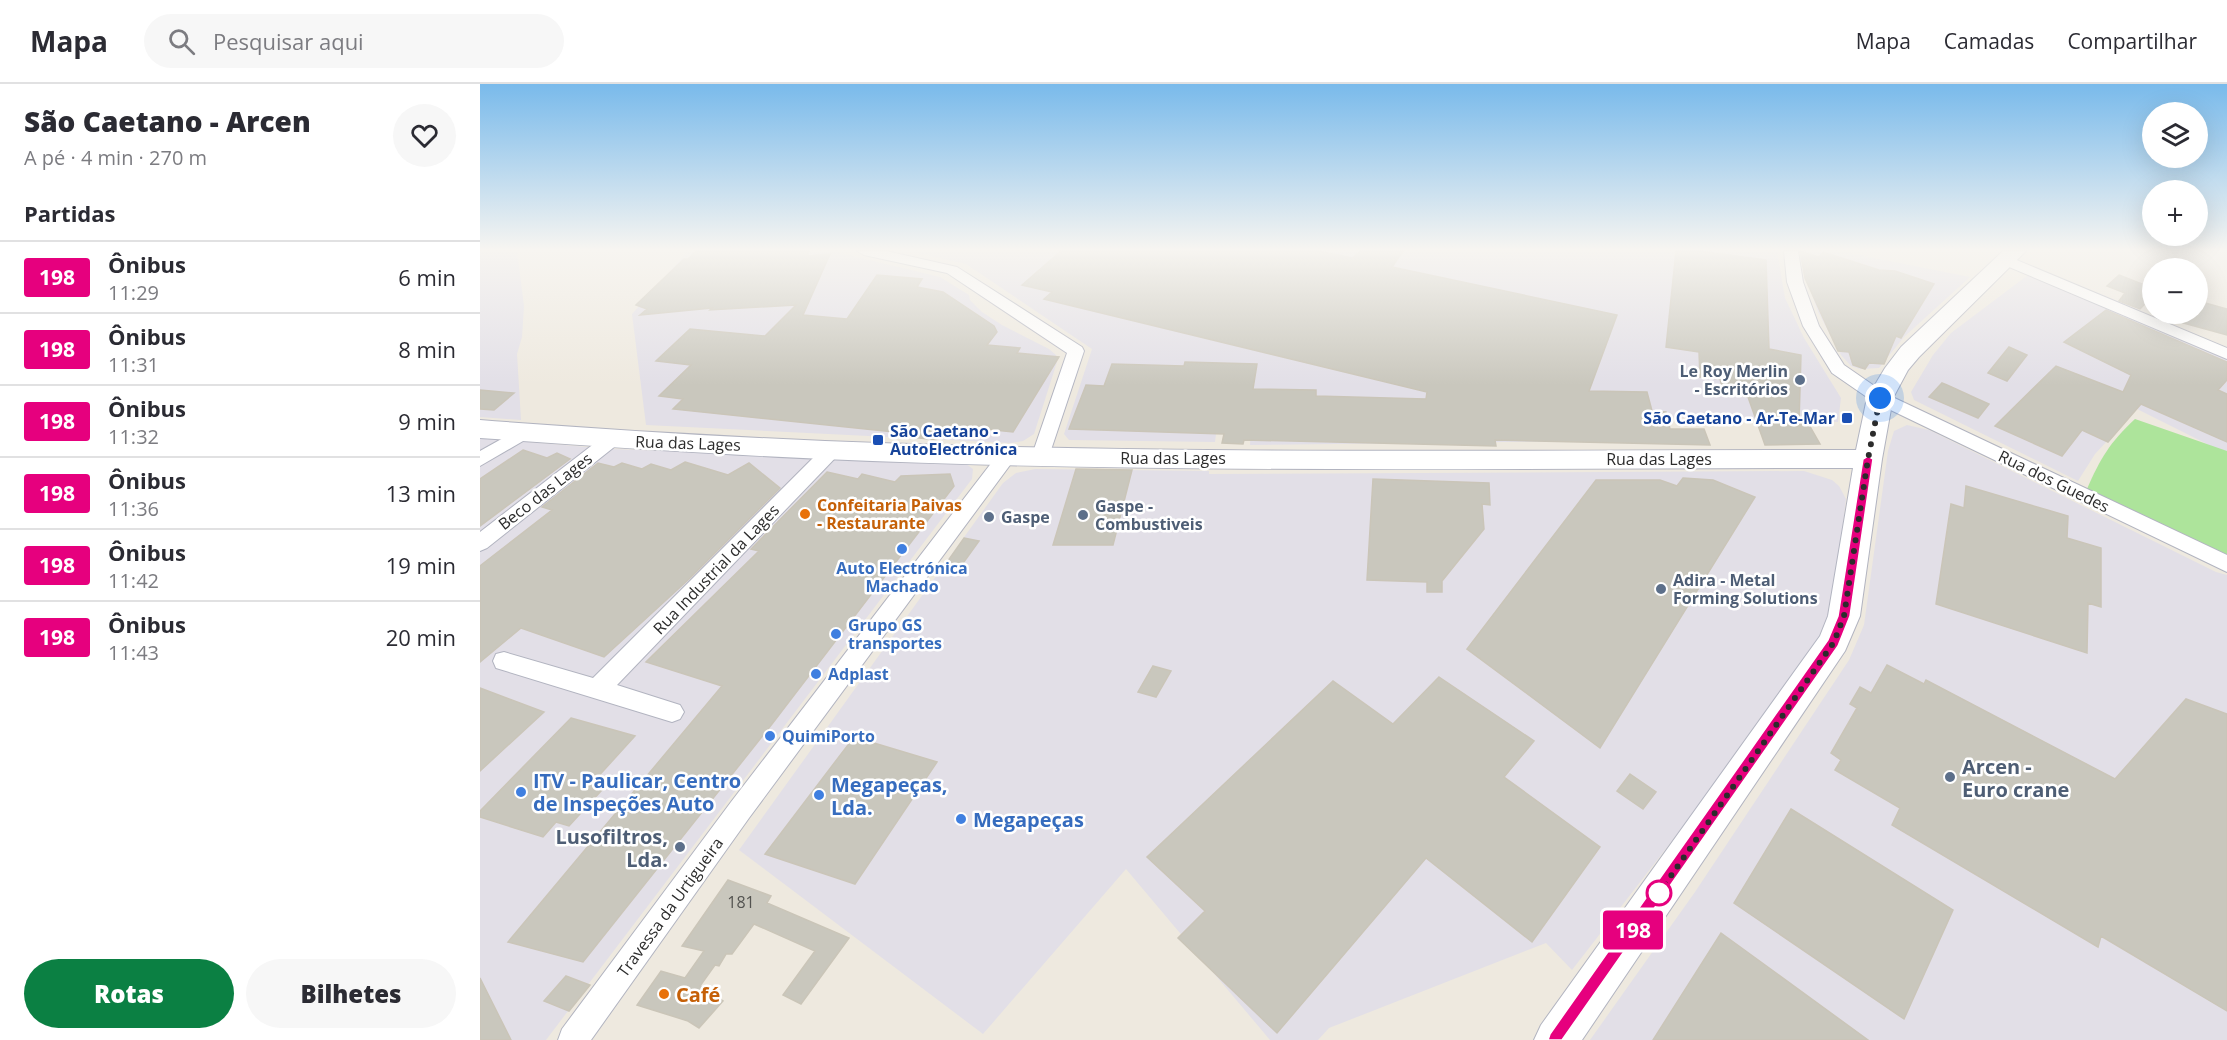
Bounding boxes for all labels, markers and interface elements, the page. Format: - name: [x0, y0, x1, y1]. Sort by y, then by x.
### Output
- search box: [144, 14, 564, 68]
- text: Mapa: [30, 22, 108, 60]
- icon: search: [165, 25, 198, 58]
- text: Pesquisar aqui: [213, 26, 364, 56]
- text: Mapa: [1856, 27, 1911, 55]
- text: Camadas: [1944, 27, 2034, 55]
- text: Compartilhar: [2067, 27, 2197, 55]
- text: São Caetano - Arcen: [24, 102, 311, 140]
- map controls: [2142, 102, 2208, 324]
- button: layers: [2142, 102, 2208, 168]
- button: heart: [393, 104, 456, 167]
- text: A pé · 4 min · 270 m: [24, 144, 207, 171]
- button: +: [2142, 180, 2208, 246]
- text: Partidas: [24, 198, 116, 228]
- text: Ônibus: [108, 249, 186, 279]
- button: −: [2142, 258, 2208, 324]
- text: 6 min: [398, 262, 456, 292]
- text: 198: [39, 263, 75, 291]
- text: 11:29: [108, 279, 159, 306]
- text: Ônibus: [108, 321, 186, 351]
- text: 8 min: [398, 334, 456, 364]
- text: 198: [39, 335, 75, 363]
- text: 11:31: [108, 351, 159, 378]
- place label: Le Roy Merlin - Escritórios: [1680, 360, 1788, 400]
- marker: Le Roy Merlin - Escritórios: [1793, 373, 1807, 387]
- your location: [1865, 383, 1895, 413]
- text: Ônibus: [108, 393, 186, 423]
- text: 9 min: [398, 406, 456, 436]
- text: 198: [39, 407, 75, 435]
- place label: São Caetano - Ar-Te-Mar: [1643, 407, 1835, 429]
- marker: São Caetano - Ar-Te-Mar: [1840, 411, 1854, 425]
- place label: São Caetano - AutoElectrónica: [890, 420, 1017, 460]
- text: 11:32: [108, 423, 159, 450]
- street label: Rua das Lages: [635, 430, 741, 456]
- marker: São Caetano - AutoElectrónica: [871, 433, 885, 447]
- street label: Rua dos Guedes: [1995, 445, 2113, 517]
- street label: Beco das Lages: [493, 447, 597, 535]
- street label: Rua das Lages: [1120, 447, 1226, 469]
- street label: Rua das Lages: [1606, 448, 1712, 470]
- text: Ônibus: [108, 465, 186, 495]
- text: 13 min: [386, 478, 456, 508]
- text: 198: [39, 479, 75, 507]
- place label: Confeitaria Paivas - Restaurante: [817, 494, 962, 534]
- text: 11:36: [108, 495, 159, 522]
- place label: Gaspe - Combustiveis: [1095, 495, 1203, 535]
- street label: Rua Industrial da Lages: [648, 499, 784, 639]
- place label: Gaspe: [1001, 506, 1050, 528]
- marker: Confeitaria Paivas - Restaurante: [798, 507, 812, 521]
- marker: Gaspe - Combustiveis: [1076, 508, 1090, 522]
- marker: Gaspe: [982, 510, 996, 524]
- text: Ônibus: [108, 537, 186, 567]
- marker: Auto Electrónica Machado: [895, 542, 909, 556]
- text: 19 min: [386, 550, 456, 580]
- text: 198: [39, 551, 75, 579]
- place label: Auto Electrónica Machado: [836, 557, 968, 597]
- text: 11:42: [108, 567, 159, 594]
- place label: Adira - Metal Forming Solutions: [1673, 569, 1818, 609]
- marker: Adira - Metal Forming Solutions: [1654, 582, 1668, 596]
- text: Ônibus: [108, 609, 186, 639]
- place label: Grupo GS transportes: [848, 614, 942, 654]
- text: 20 min: [386, 622, 456, 652]
- text: 198: [39, 623, 75, 651]
- marker: Grupo GS transportes: [829, 627, 843, 641]
- text: 11:43: [108, 639, 159, 666]
- place label: Adplast: [828, 663, 889, 685]
- marker: Adplast: [809, 667, 823, 681]
- place label: QuimiPorto: [782, 725, 875, 747]
- marker: QuimiPorto: [763, 729, 777, 743]
- place label: Arcen - Euro crane: [1962, 753, 2069, 803]
- place label: ITV - Paulicar, Centro de Inspeções Auto: [533, 767, 741, 817]
- marker: Arcen - Euro crane: [1943, 770, 1957, 784]
- place label: Megapeças, Lda.: [831, 771, 948, 821]
- marker: ITV - Paulicar, Centro de Inspeções Auto: [514, 785, 528, 799]
- marker: Megapeças, Lda.: [812, 788, 826, 802]
- place label: Megapeças: [973, 806, 1084, 833]
- marker: Megapeças: [954, 812, 968, 826]
- place label: Lusofiltros, Lda.: [556, 823, 668, 873]
- street label: Travessa da Urtigueira: [612, 833, 728, 981]
- marker: Lusofiltros, Lda.: [673, 840, 687, 854]
- unlabelled marker: [1646, 880, 1672, 906]
- house number: 181: [727, 891, 755, 913]
- line badge: 198: [1598, 910, 1668, 950]
- text: 198: [1615, 916, 1651, 944]
- button: Rotas: [24, 959, 234, 1028]
- button: Bilhetes: [246, 959, 456, 1028]
- place label: Café: [676, 981, 720, 1008]
- marker: Café: [657, 987, 671, 1001]

